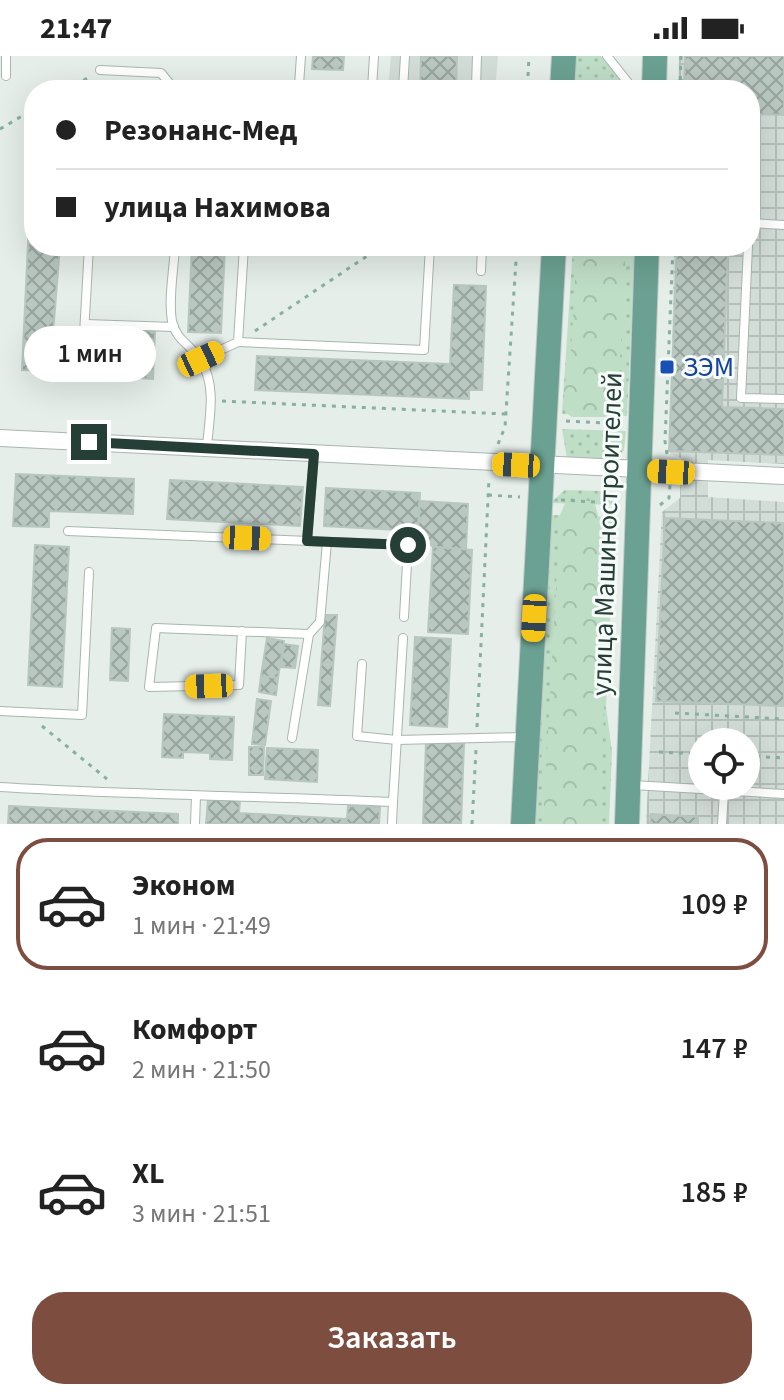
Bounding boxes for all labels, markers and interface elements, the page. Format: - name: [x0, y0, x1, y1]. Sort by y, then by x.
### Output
- text: 21:47: [40, 7, 112, 50]
- text: Резонанс-Мед: [104, 109, 297, 152]
- text: улица Нахимова: [104, 186, 331, 229]
- callout: 1 мин: [23, 326, 155, 382]
- text: 1 мин: [57, 335, 123, 372]
- car: [174, 338, 228, 380]
- place label: ЗЭМ: [683, 347, 734, 387]
- marker: ЗЭМ: [658, 358, 676, 376]
- street label: улица Машиностроителей: [581, 371, 633, 697]
- route end: [71, 424, 107, 460]
- car: [491, 452, 541, 478]
- car: [646, 459, 696, 485]
- car: [223, 525, 271, 551]
- route start: [390, 527, 426, 563]
- car: [521, 593, 547, 643]
- car: [185, 673, 233, 699]
- map controls: [688, 728, 760, 800]
- button: locate: [688, 728, 760, 800]
- text: Эконом: [132, 864, 236, 907]
- icon: car: [36, 868, 108, 940]
- text: 109 ₽: [680, 883, 748, 926]
- text: 1 мин · 21:49: [132, 907, 271, 944]
- text: Комфорт: [132, 1008, 258, 1051]
- icon: car: [36, 1012, 108, 1084]
- text: 147 ₽: [680, 1027, 748, 1070]
- text: 2 мин · 21:50: [132, 1051, 271, 1088]
- text: XL: [132, 1152, 165, 1195]
- icon: car: [36, 1156, 108, 1228]
- text: 185 ₽: [680, 1171, 748, 1214]
- text: 3 мин · 21:51: [132, 1195, 271, 1232]
- button: Заказать: [32, 1292, 752, 1384]

